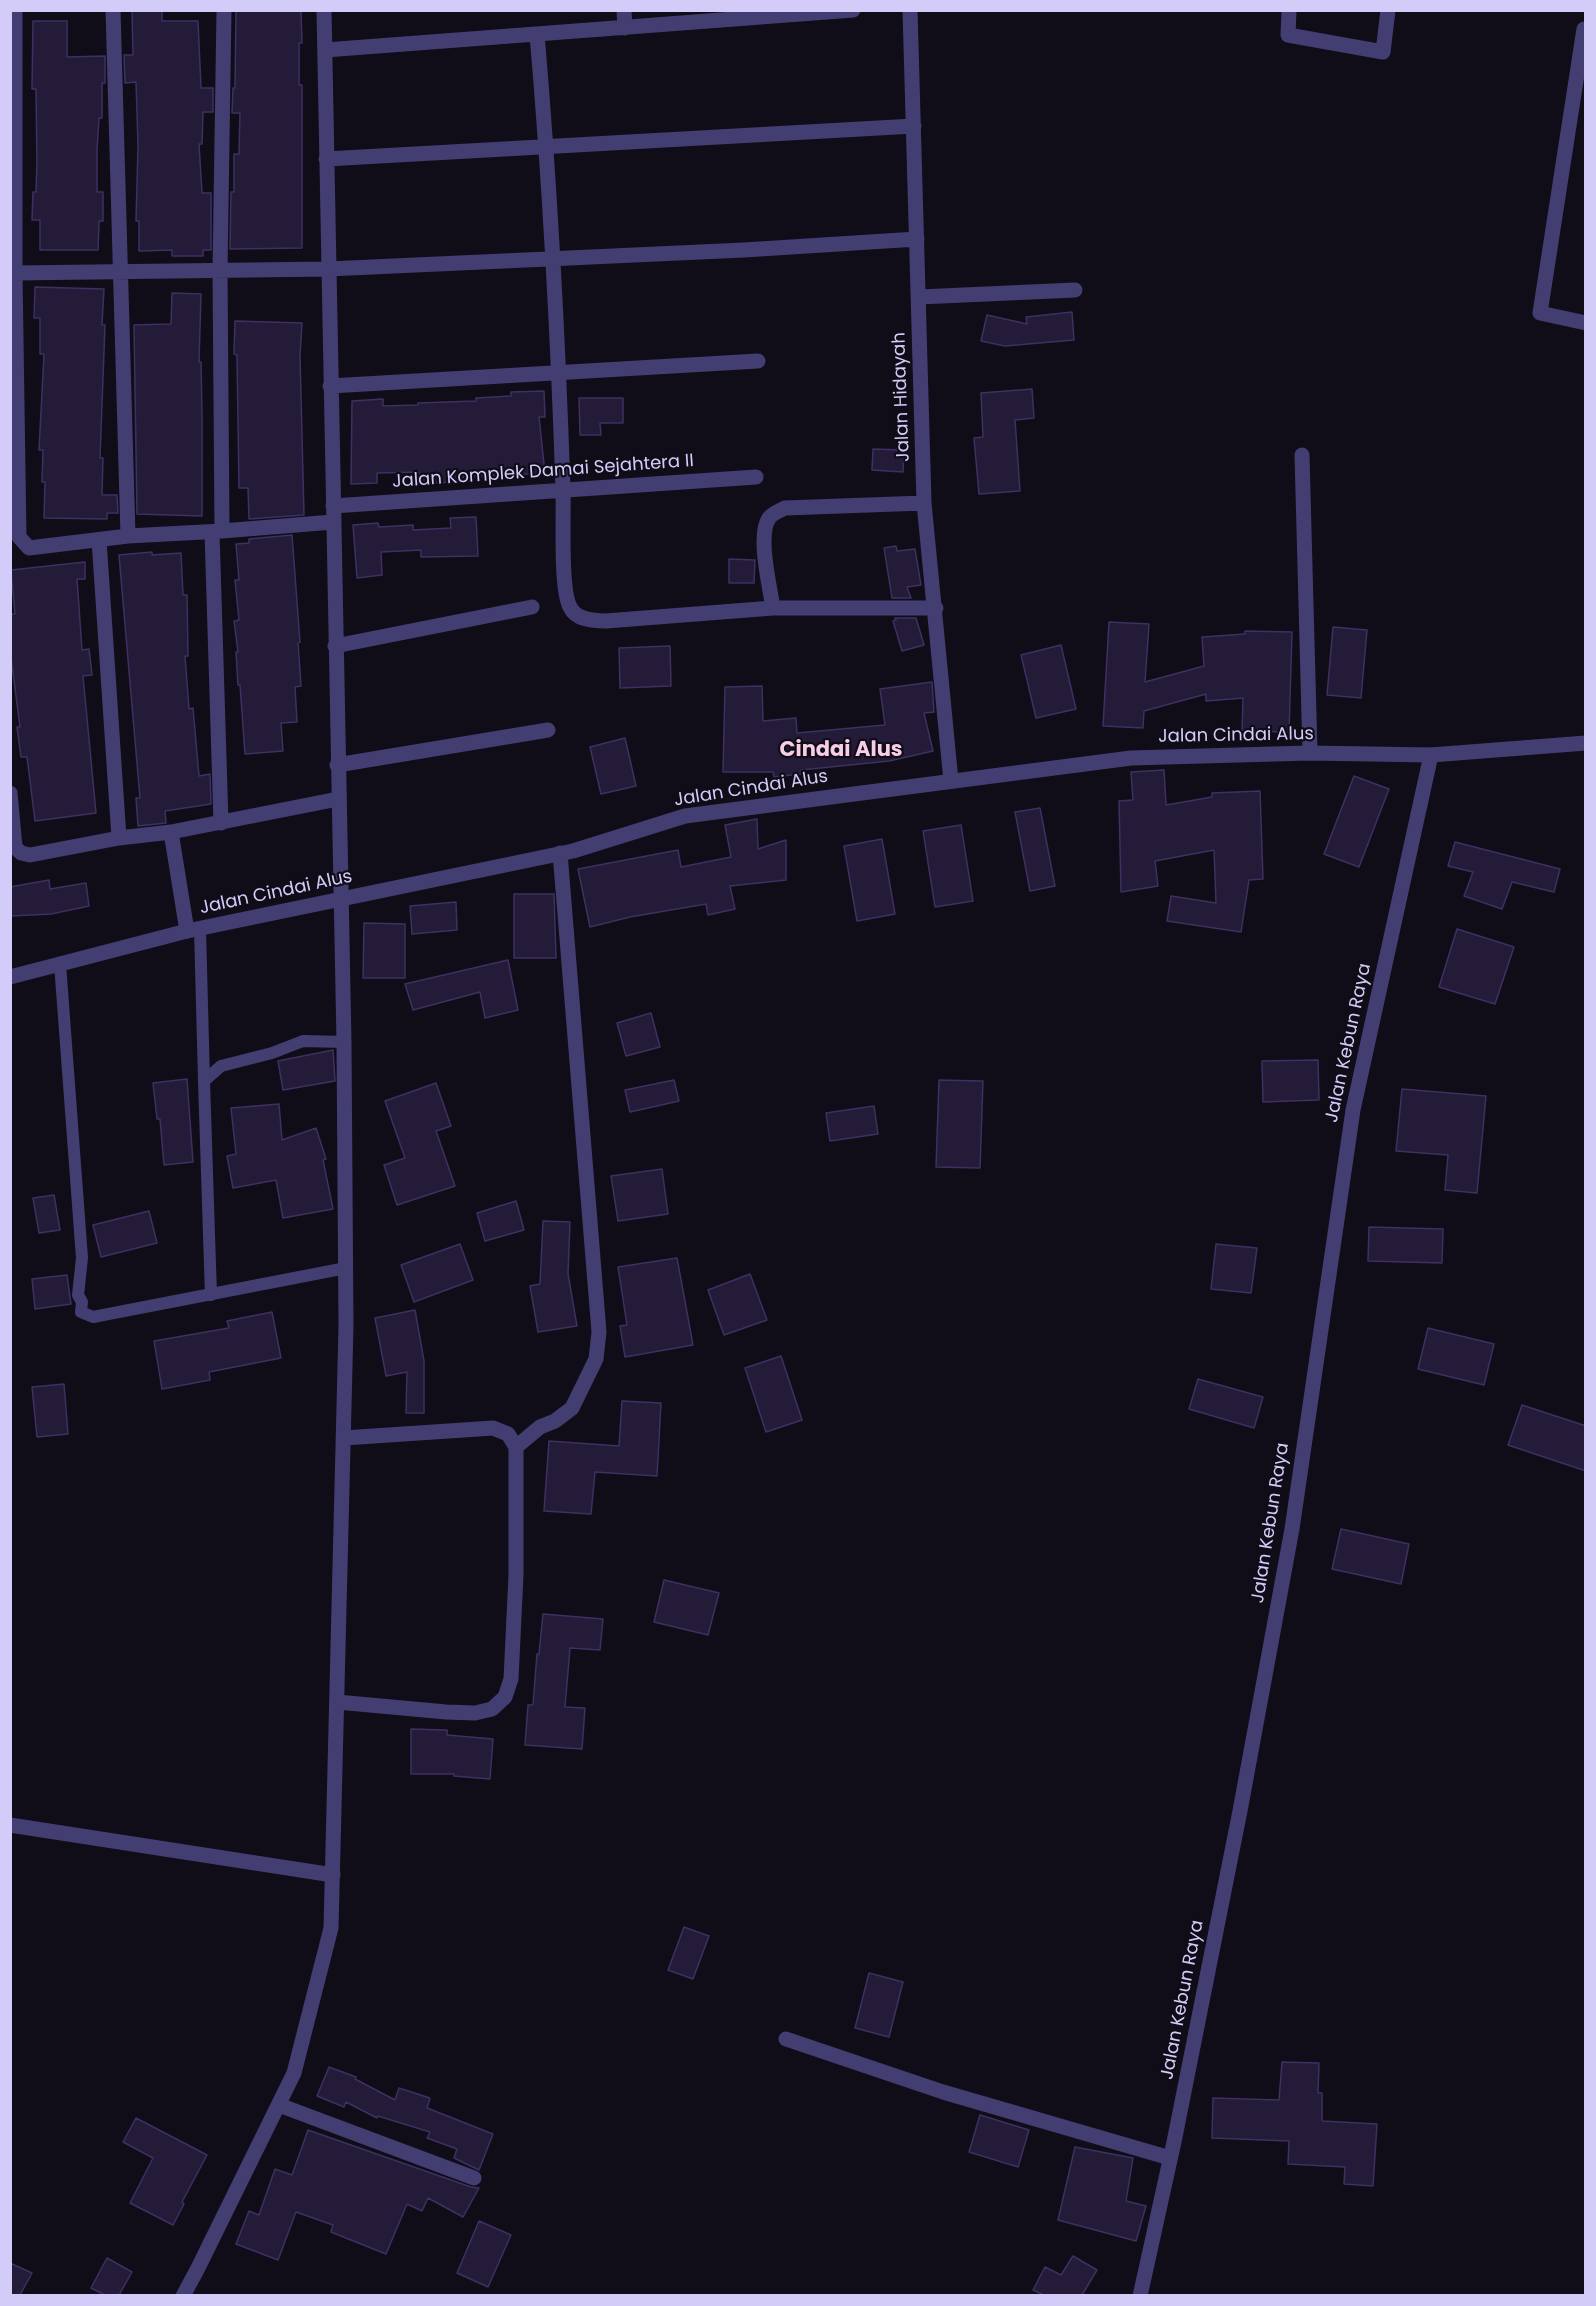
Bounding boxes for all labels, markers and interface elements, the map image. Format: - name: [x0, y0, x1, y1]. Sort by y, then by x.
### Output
- street label: Jalan Hidayah: [889, 332, 915, 462]
- street label: Jalan Komplek Damai Sejahtera II: [391, 451, 695, 493]
- street label: Jalan Cindai Alus: [1158, 724, 1314, 748]
- district label: Cindai Alus: [779, 738, 903, 764]
- street label: Jalan Cindai Alus: [673, 766, 829, 812]
- street label: Jalan Cindai Alus: [198, 866, 354, 920]
- street label: Jalan Kebun Raya: [1322, 962, 1376, 1124]
- street label: Jalan Kebun Raya: [1248, 1441, 1294, 1605]
- street label: Jalan Kebun Raya: [1157, 1918, 1209, 2082]

